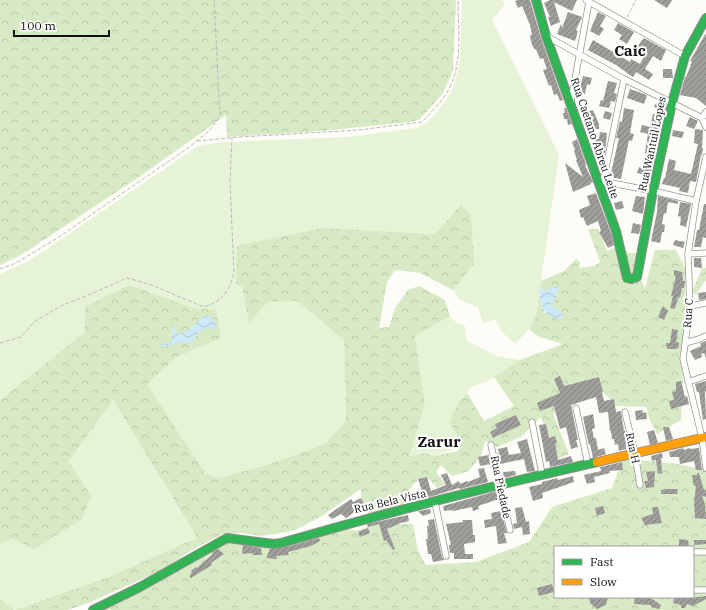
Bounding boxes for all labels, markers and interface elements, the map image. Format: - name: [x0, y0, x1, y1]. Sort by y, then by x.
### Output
- scale bar: [14, 12, 109, 38]
- text: 100 m: [20, 18, 56, 33]
- district label: Caic: [614, 41, 646, 60]
- street label: Rua Caetano Abreu Leite: [568, 76, 622, 201]
- street label: Rua Wantuil Lopes: [635, 95, 669, 193]
- street label: Rua C: [680, 298, 696, 328]
- street label: Rua H: [623, 431, 643, 465]
- district label: Zarur: [417, 432, 461, 451]
- street label: Rua Piedade: [487, 454, 515, 520]
- street label: Rua Bela Vista: [353, 486, 427, 516]
- legend: [554, 546, 694, 598]
- text: Fast: [590, 554, 614, 569]
- text: Slow: [590, 574, 617, 589]

